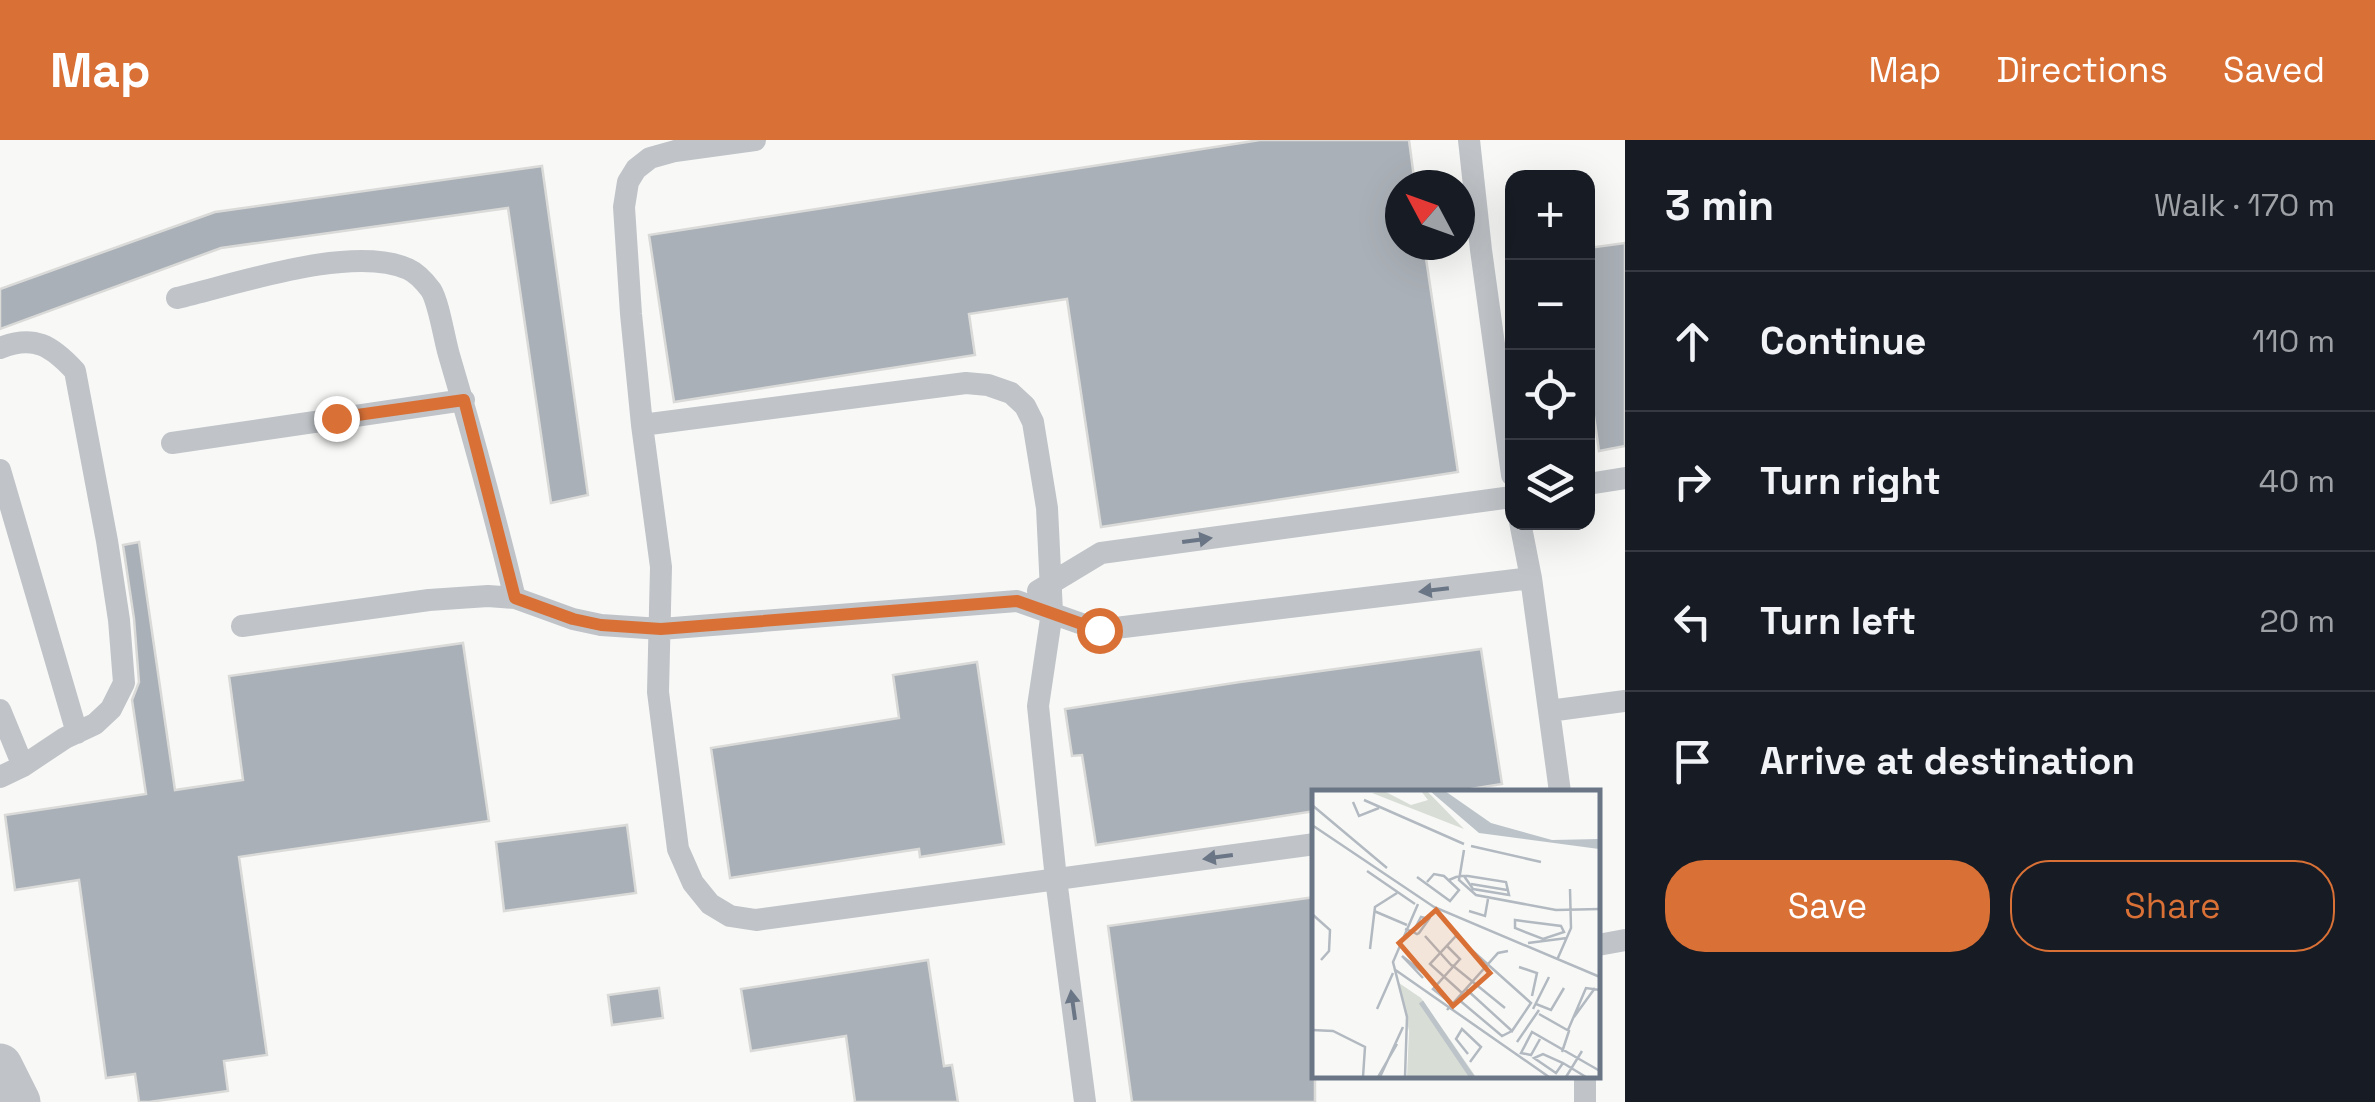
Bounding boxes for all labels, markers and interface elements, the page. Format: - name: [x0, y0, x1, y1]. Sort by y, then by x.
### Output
- text: Map: [50, 40, 151, 101]
- text: Map: [1868, 48, 1941, 92]
- text: Directions: [1996, 48, 2168, 92]
- text: Saved: [2223, 48, 2325, 92]
- north arrow: [1385, 170, 1475, 260]
- map controls: [1505, 170, 1595, 530]
- button: +: [1505, 170, 1595, 260]
- text: 3 min: [1665, 179, 1774, 232]
- text: Walk · 170 m: [2154, 185, 2335, 225]
- button: −: [1505, 260, 1595, 350]
- icon: ahead: [1665, 314, 1720, 369]
- text: Continue: [1760, 317, 1926, 365]
- text: 110 m: [2252, 321, 2335, 361]
- button: locate: [1505, 350, 1595, 440]
- route end: [314, 396, 360, 442]
- button: layers: [1505, 440, 1595, 530]
- icon: right: [1665, 454, 1720, 509]
- text: Turn right: [1760, 457, 1941, 505]
- text: 40 m: [2259, 461, 2335, 501]
- one-way arrow: [1182, 531, 1214, 547]
- one-way arrow: [1417, 582, 1449, 598]
- icon: left: [1665, 594, 1720, 649]
- text: Turn left: [1760, 597, 1916, 645]
- text: 20 m: [2259, 601, 2335, 641]
- route start: [1077, 608, 1123, 654]
- icon: arrive: [1665, 734, 1720, 789]
- text: Arrive at destination: [1760, 737, 2135, 785]
- inset map: [1312, 790, 1600, 1077]
- one-way arrow: [1202, 849, 1234, 865]
- button: Save: [1665, 860, 1990, 952]
- button: Share: [2010, 860, 2335, 952]
- one-way arrow: [1065, 989, 1081, 1021]

